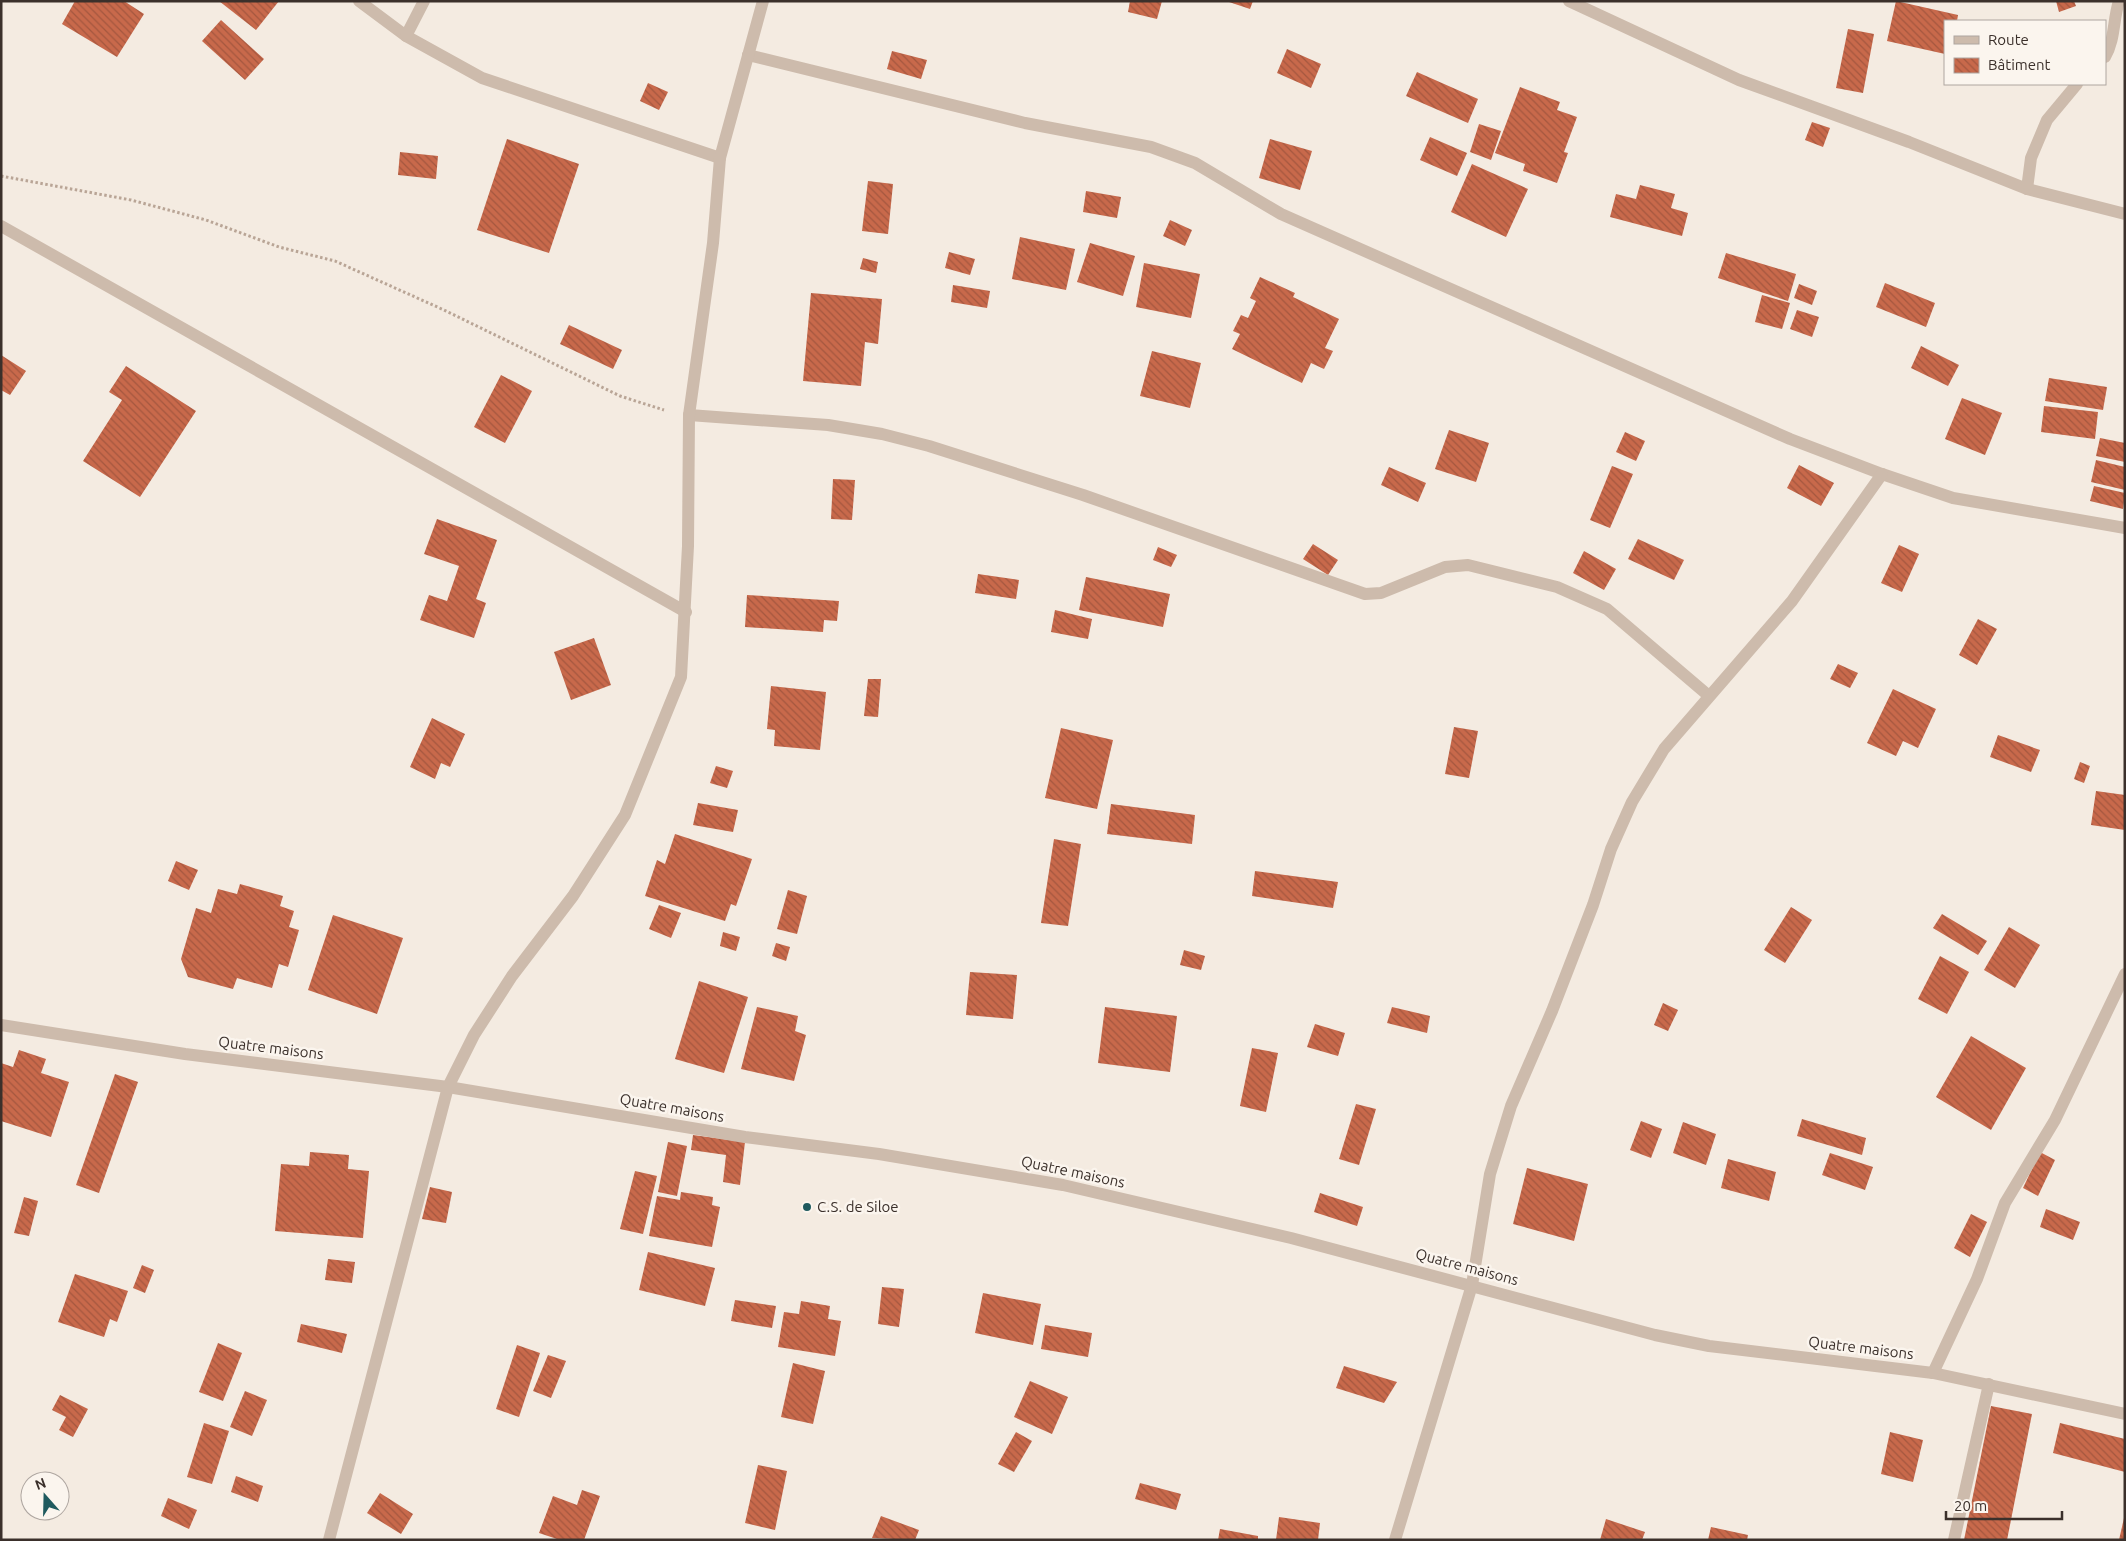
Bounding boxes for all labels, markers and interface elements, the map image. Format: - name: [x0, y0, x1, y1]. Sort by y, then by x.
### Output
- legend: [1944, 20, 2106, 85]
- text: Route: [1988, 31, 2029, 48]
- text: Bâtiment: [1988, 56, 2051, 73]
- street label: Quatre maisons: [217, 1033, 325, 1062]
- street label: Quatre maisons: [618, 1090, 726, 1125]
- street label: Quatre maisons: [1020, 1152, 1127, 1191]
- place label: C.S. de Siloe: [817, 1198, 899, 1215]
- marker: C.S. de Siloe: [801, 1201, 813, 1213]
- street label: Quatre maisons: [1414, 1245, 1520, 1288]
- street label: Quatre maisons: [1807, 1333, 1915, 1362]
- north arrow: [20, 1471, 70, 1521]
- text: N: [33, 1474, 48, 1493]
- scale bar: [1946, 1488, 2062, 1520]
- text: 20 m: [1954, 1497, 1987, 1514]

